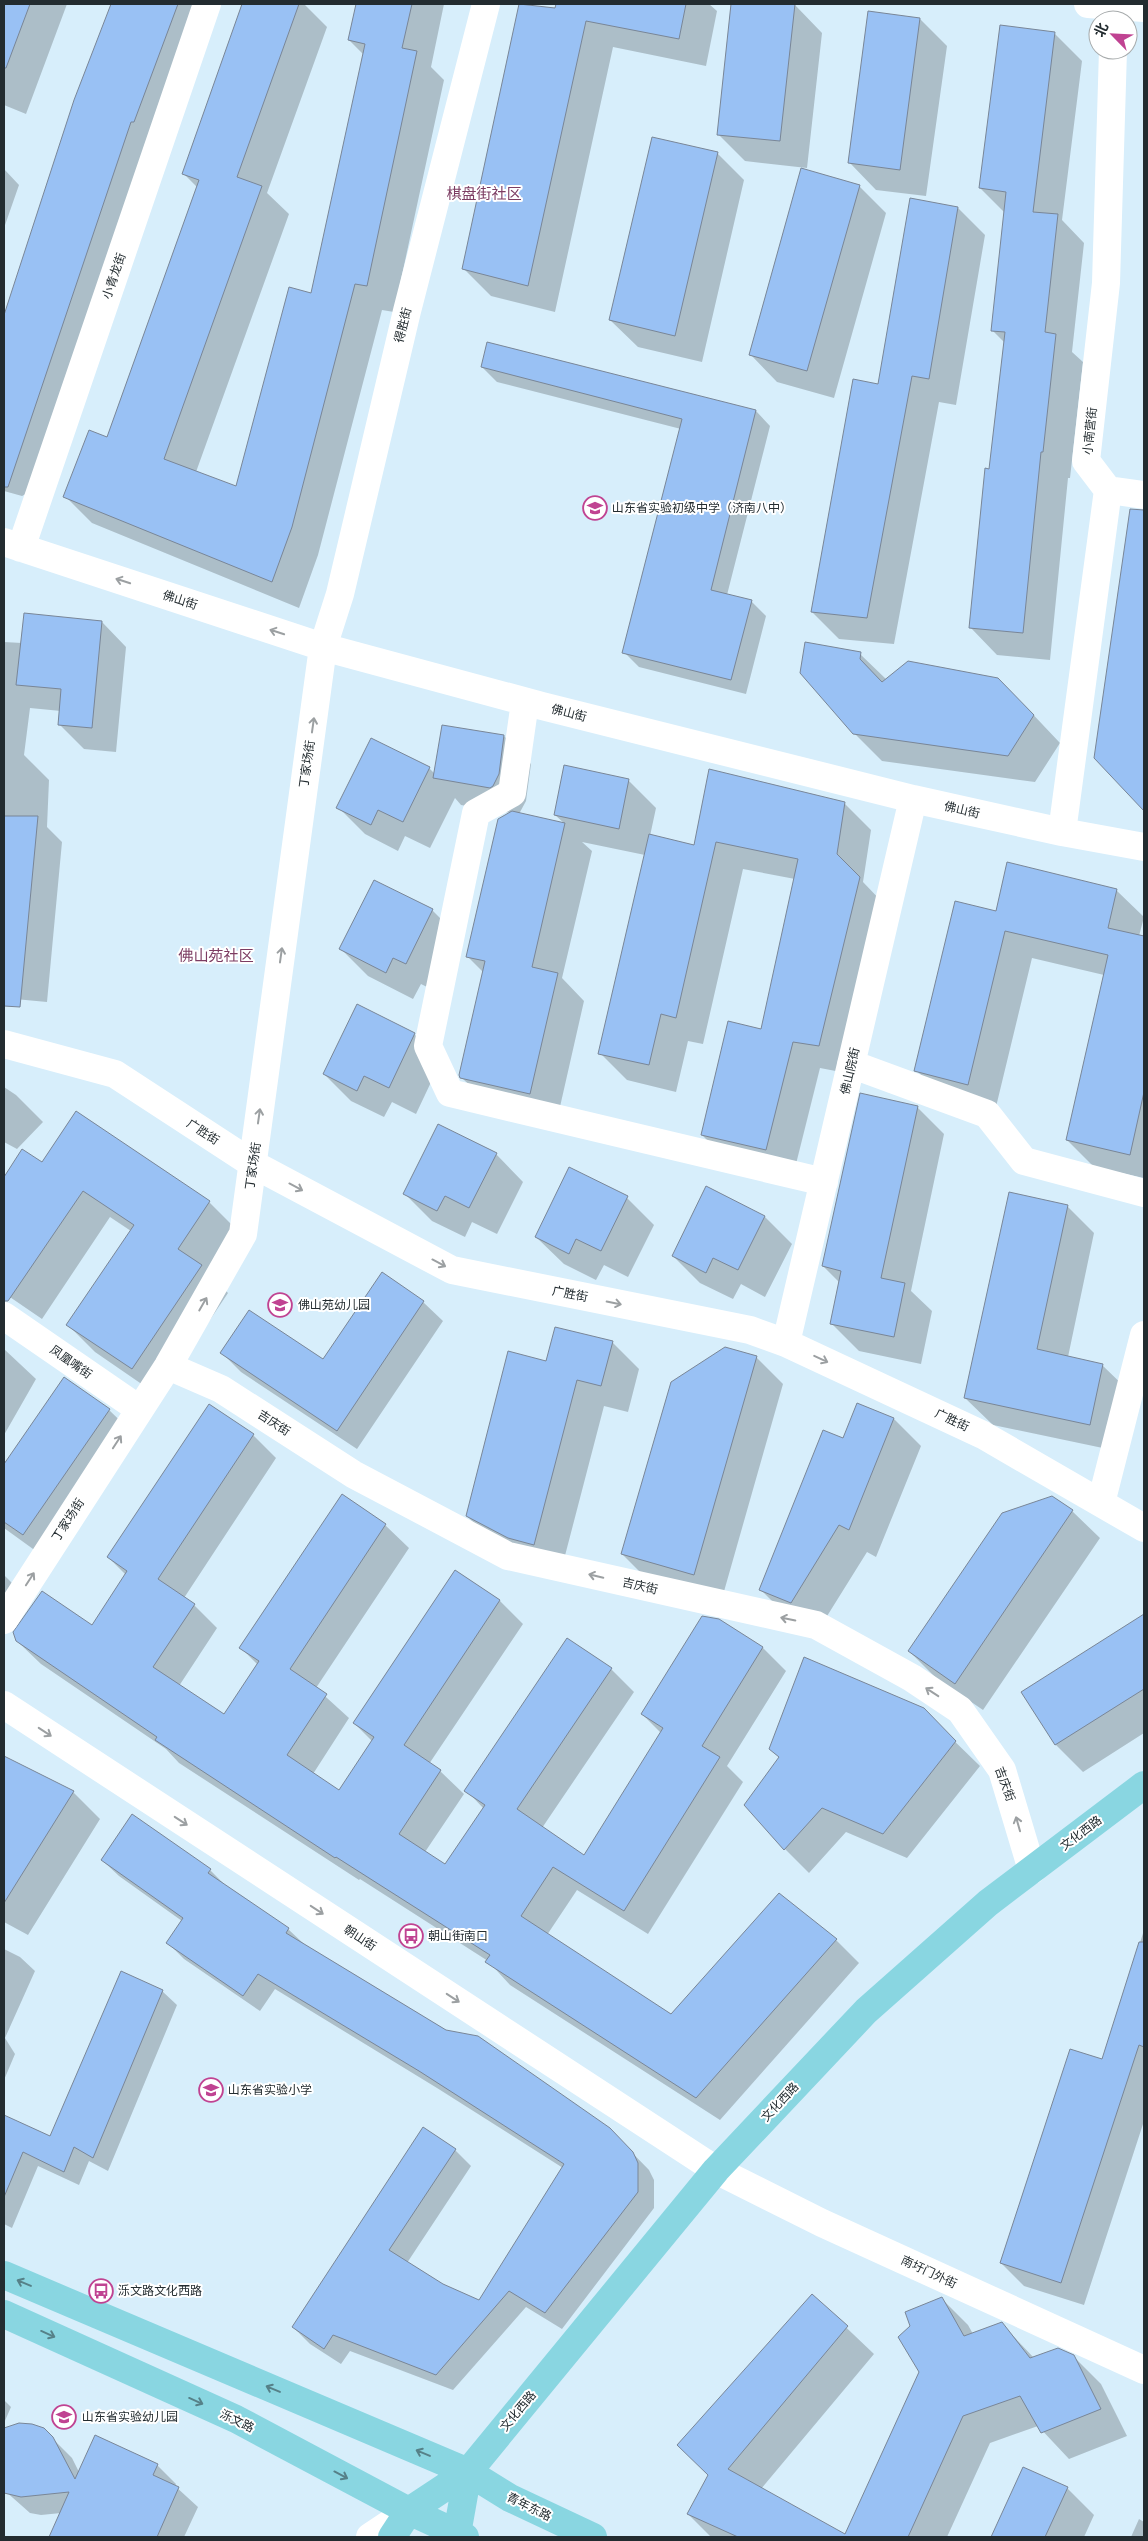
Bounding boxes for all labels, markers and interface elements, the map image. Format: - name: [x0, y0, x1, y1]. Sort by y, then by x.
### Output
- north arrow: [1088, 10, 1138, 60]
- text: 北: [1090, 20, 1112, 40]
- district label: 棋盘街社区: [446, 184, 522, 203]
- street label: 小青龙街: [99, 251, 128, 301]
- street label: 得胜街: [391, 306, 414, 344]
- street label: 小南营街: [1080, 406, 1099, 456]
- school or university icon: 山东省实验初级中学（济南八中）: [582, 495, 608, 521]
- place label: 山东省实验初级中学（济南八中）: [612, 500, 792, 515]
- one-way arrow: [115, 576, 131, 585]
- street label: 佛山街: [161, 587, 200, 612]
- one-way arrow: [269, 626, 285, 636]
- street label: 佛山街: [550, 701, 588, 724]
- one-way arrow: [308, 717, 318, 733]
- street label: 丁家场街: [296, 739, 317, 789]
- street label: 佛山街: [943, 798, 981, 821]
- district label: 佛山苑社区: [178, 946, 254, 965]
- one-way arrow: [277, 947, 287, 963]
- street label: 佛山院街: [837, 1046, 862, 1096]
- one-way arrow: [255, 1108, 265, 1124]
- street label: 广胜街: [184, 1115, 222, 1148]
- street label: 丁家场街: [242, 1141, 263, 1191]
- one-way arrow: [288, 1183, 303, 1192]
- one-way arrow: [432, 1258, 447, 1268]
- street label: 广胜街: [551, 1283, 589, 1304]
- school or university icon: 佛山苑幼儿园: [267, 1292, 293, 1318]
- one-way arrow: [198, 1297, 208, 1312]
- place label: 佛山苑幼儿园: [298, 1297, 370, 1312]
- one-way arrow: [606, 1299, 622, 1308]
- street label: 凤凰嘴街: [47, 1342, 95, 1382]
- one-way arrow: [813, 1355, 828, 1365]
- street label: 广胜街: [933, 1405, 972, 1434]
- street label: 吉庆街: [255, 1406, 293, 1439]
- one-way arrow: [113, 1436, 123, 1450]
- street label: 丁家场街: [48, 1496, 87, 1544]
- one-way arrow: [588, 1571, 604, 1580]
- one-way arrow: [25, 1573, 35, 1587]
- street label: 吉庆街: [621, 1574, 659, 1597]
- one-way arrow: [781, 1614, 797, 1623]
- one-way arrow: [926, 1687, 940, 1697]
- one-way arrow: [37, 1727, 51, 1737]
- street label: 吉庆街: [992, 1764, 1019, 1803]
- street label: 文化西路: [1057, 1812, 1104, 1853]
- one-way arrow: [173, 1816, 187, 1826]
- one-way arrow: [1013, 1816, 1023, 1832]
- one-way arrow: [309, 1905, 323, 1915]
- street label: 朝山街: [341, 1921, 379, 1954]
- bus stop icon: 朝山街南口: [398, 1923, 424, 1949]
- place label: 朝山街南口: [428, 1928, 488, 1943]
- one-way arrow: [446, 1993, 460, 2004]
- school or university icon: 山东省实验小学: [198, 2077, 224, 2103]
- street label: 文化西路: [758, 2079, 801, 2124]
- place label: 山东省实验小学: [228, 2082, 312, 2097]
- street label: 南圩门外街: [899, 2252, 960, 2291]
- one-way arrow: [17, 2278, 32, 2288]
- bus stop icon: 泺文路文化西路: [88, 2278, 114, 2304]
- place label: 泺文路文化西路: [118, 2283, 202, 2298]
- one-way arrow: [40, 2330, 55, 2340]
- one-way arrow: [266, 2384, 281, 2393]
- street label: 文化西路: [496, 2387, 539, 2434]
- one-way arrow: [188, 2397, 203, 2407]
- school or university icon: 山东省实验幼儿园: [51, 2404, 77, 2430]
- street label: 泺文路: [218, 2406, 257, 2435]
- place label: 山东省实验幼儿园: [82, 2409, 178, 2424]
- one-way arrow: [416, 2447, 431, 2457]
- one-way arrow: [333, 2471, 348, 2480]
- street label: 青年东路: [504, 2489, 554, 2524]

